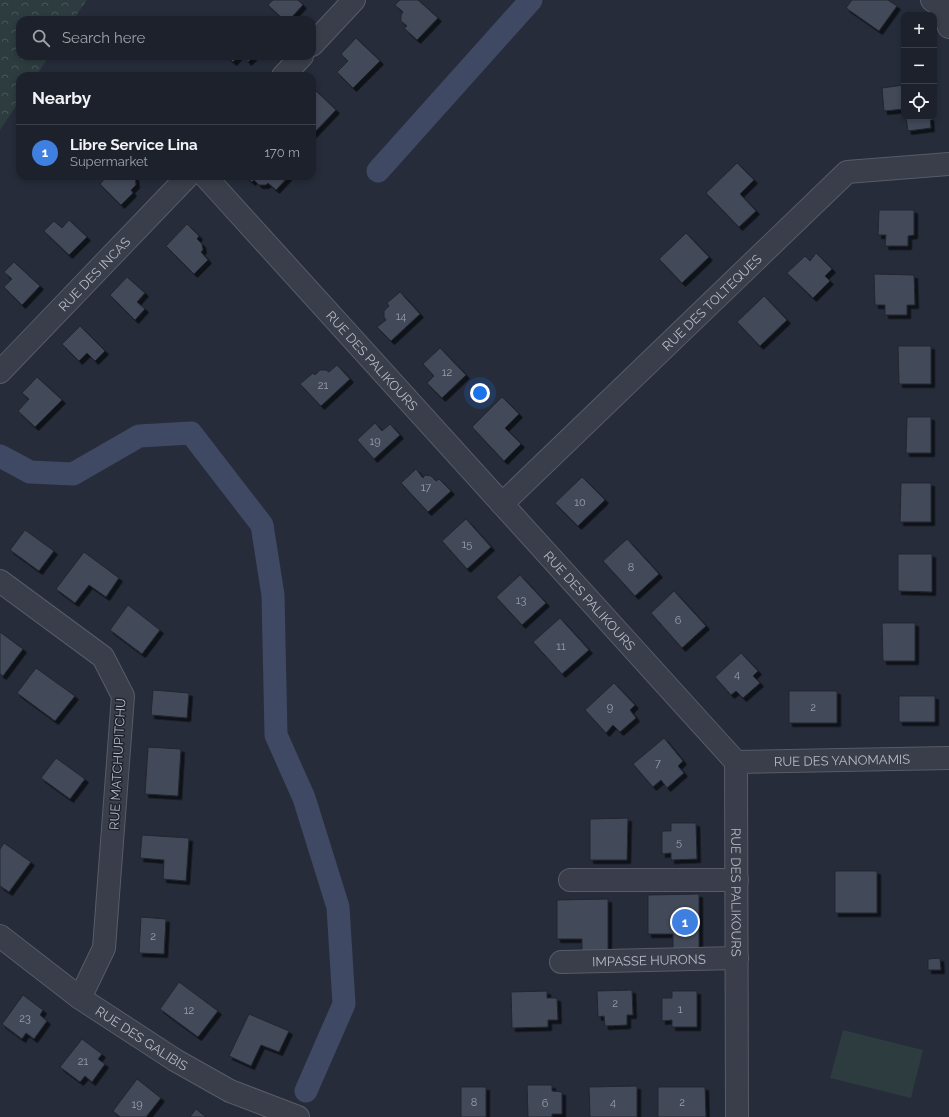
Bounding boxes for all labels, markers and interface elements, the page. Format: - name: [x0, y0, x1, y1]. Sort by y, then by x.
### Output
- map controls: [901, 12, 937, 120]
- button: +: [901, 12, 937, 48]
- search box: [16, 16, 316, 60]
- icon: search: [30, 27, 52, 49]
- text: Search here: [62, 29, 145, 47]
- button: −: [901, 48, 937, 84]
- button: locate: [901, 84, 937, 120]
- text: Nearby: [32, 88, 91, 108]
- text: Libre Service Lina: [70, 136, 198, 154]
- text: 1: [42, 145, 48, 160]
- text: 170 m: [264, 145, 300, 160]
- text: Supermarket: [70, 154, 148, 169]
- street label: RUE DES INCAS: [56, 234, 133, 314]
- street label: RUE DES TOLTEQUES: [659, 251, 765, 354]
- street label: RUE DES PALIKOURS: [323, 308, 421, 414]
- house number: 14: [396, 310, 406, 323]
- house number: 12: [442, 366, 452, 379]
- house number: 21: [318, 379, 329, 392]
- your location: [470, 383, 490, 403]
- house number: 19: [369, 435, 381, 448]
- house number: 17: [421, 481, 431, 494]
- house number: 10: [574, 496, 586, 509]
- house number: 15: [462, 538, 472, 551]
- street label: RUE DES PALIKOURS: [541, 548, 638, 654]
- house number: 8: [628, 561, 634, 574]
- house number: 13: [516, 594, 526, 607]
- house number: 6: [675, 614, 682, 627]
- house number: 11: [556, 640, 566, 653]
- house number: 4: [734, 668, 740, 681]
- street label: RUE MATCHUPITCHU: [107, 698, 128, 830]
- house number: 9: [607, 701, 613, 714]
- house number: 2: [810, 701, 816, 714]
- street label: RUE DES YANOMAMIS: [774, 752, 910, 769]
- house number: 7: [655, 757, 661, 770]
- street label: RUE DES PALIKOURS: [728, 828, 744, 957]
- house number: 5: [676, 836, 682, 849]
- pin: 1: [672, 907, 698, 937]
- house number: 2: [150, 930, 156, 943]
- street label: IMPASSE HURONS: [592, 952, 706, 969]
- house number: 2: [612, 997, 618, 1010]
- street label: RUE DES GALIBIS: [93, 1003, 190, 1074]
- house number: 1: [678, 1003, 683, 1016]
- house number: 12: [184, 1004, 194, 1017]
- house number: 23: [19, 1012, 31, 1025]
- house number: 21: [78, 1055, 89, 1068]
- house number: 8: [471, 1096, 477, 1109]
- house number: 4: [610, 1096, 616, 1109]
- house number: 2: [679, 1096, 685, 1109]
- house number: 6: [542, 1097, 549, 1110]
- house number: 19: [131, 1098, 143, 1111]

